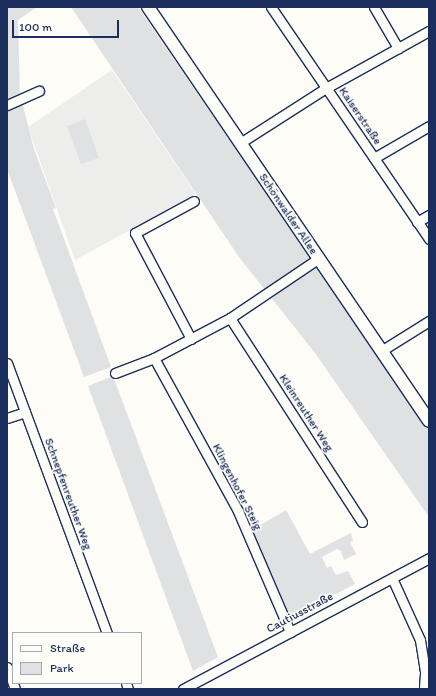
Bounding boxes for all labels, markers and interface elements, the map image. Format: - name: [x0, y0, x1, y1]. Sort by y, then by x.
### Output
- scale bar: [14, 12, 121, 38]
- text: 100 m: [19, 20, 52, 34]
- street label: Kaiserstraße: [335, 84, 385, 148]
- street label: Schönwalder Allee: [256, 171, 320, 257]
- street label: Kleinreuther Weg: [276, 372, 336, 454]
- street label: Schnepfenreuther Weg: [41, 436, 95, 552]
- street label: Klingenhofer Steig: [209, 441, 265, 533]
- street label: Cautiusstraße: [264, 589, 336, 637]
- legend: [12, 632, 142, 684]
- text: Straße: [50, 641, 85, 655]
- text: Park: [50, 661, 74, 675]

